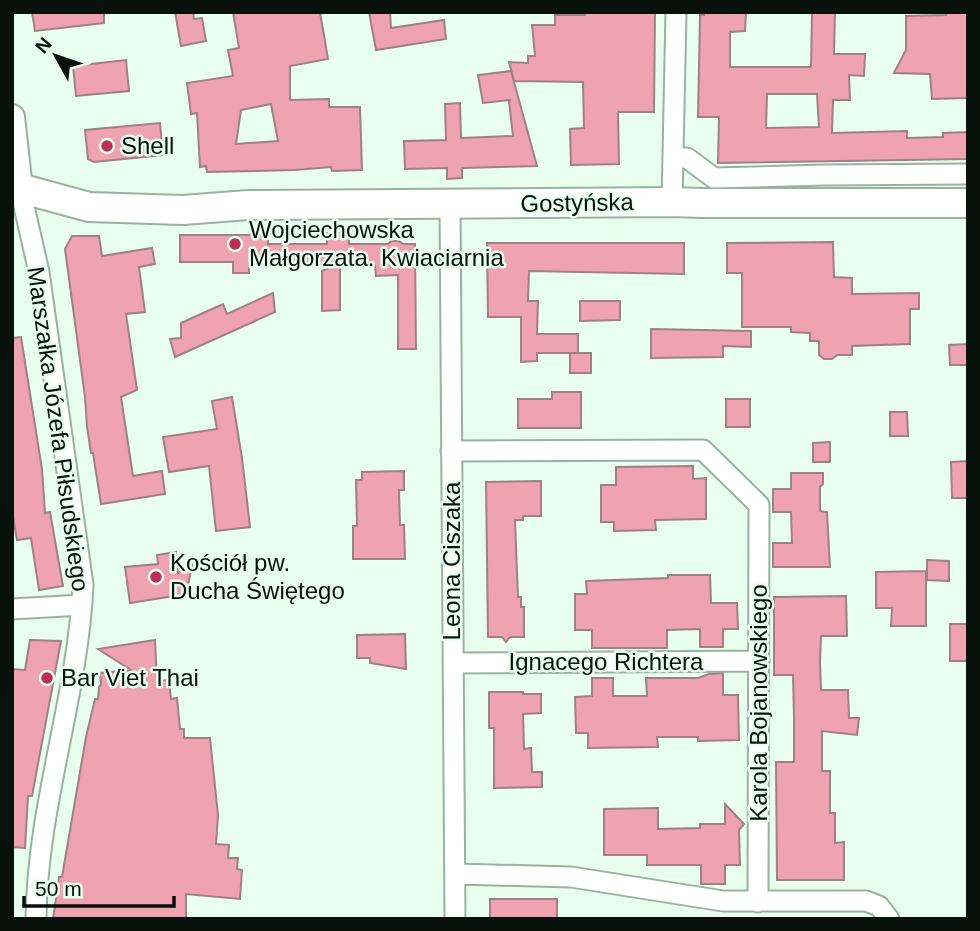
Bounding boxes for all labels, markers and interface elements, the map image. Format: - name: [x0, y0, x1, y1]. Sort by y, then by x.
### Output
- north arrow: [21, 21, 91, 91]
- text: N: [31, 33, 56, 57]
- place label: Shell: [121, 132, 174, 159]
- marker: Shell: [99, 138, 115, 154]
- street label: Gostyńska: [520, 188, 635, 217]
- place label: Wojciechowska Małgorzata. Kwiaciarnia: [249, 216, 504, 271]
- marker: Wojciechowska Małgorzata. Kwiaciarnia: [227, 236, 243, 252]
- street label: Marszałka Józefa Piłsudskiego: [22, 265, 95, 593]
- street label: Leona Ciszaka: [438, 481, 465, 640]
- place label: Kościół pw. Ducha Świętego: [170, 549, 345, 604]
- marker: Kościół pw. Ducha Świętego: [148, 569, 164, 585]
- street label: Karola Bojanowskiego: [745, 584, 772, 822]
- street label: Ignacego Richtera: [509, 648, 704, 675]
- place label: Bar Viet Thai: [61, 664, 199, 691]
- marker: Bar Viet Thai: [39, 670, 55, 686]
- scale bar: [24, 864, 175, 908]
- text: 50 m: [35, 877, 82, 900]

